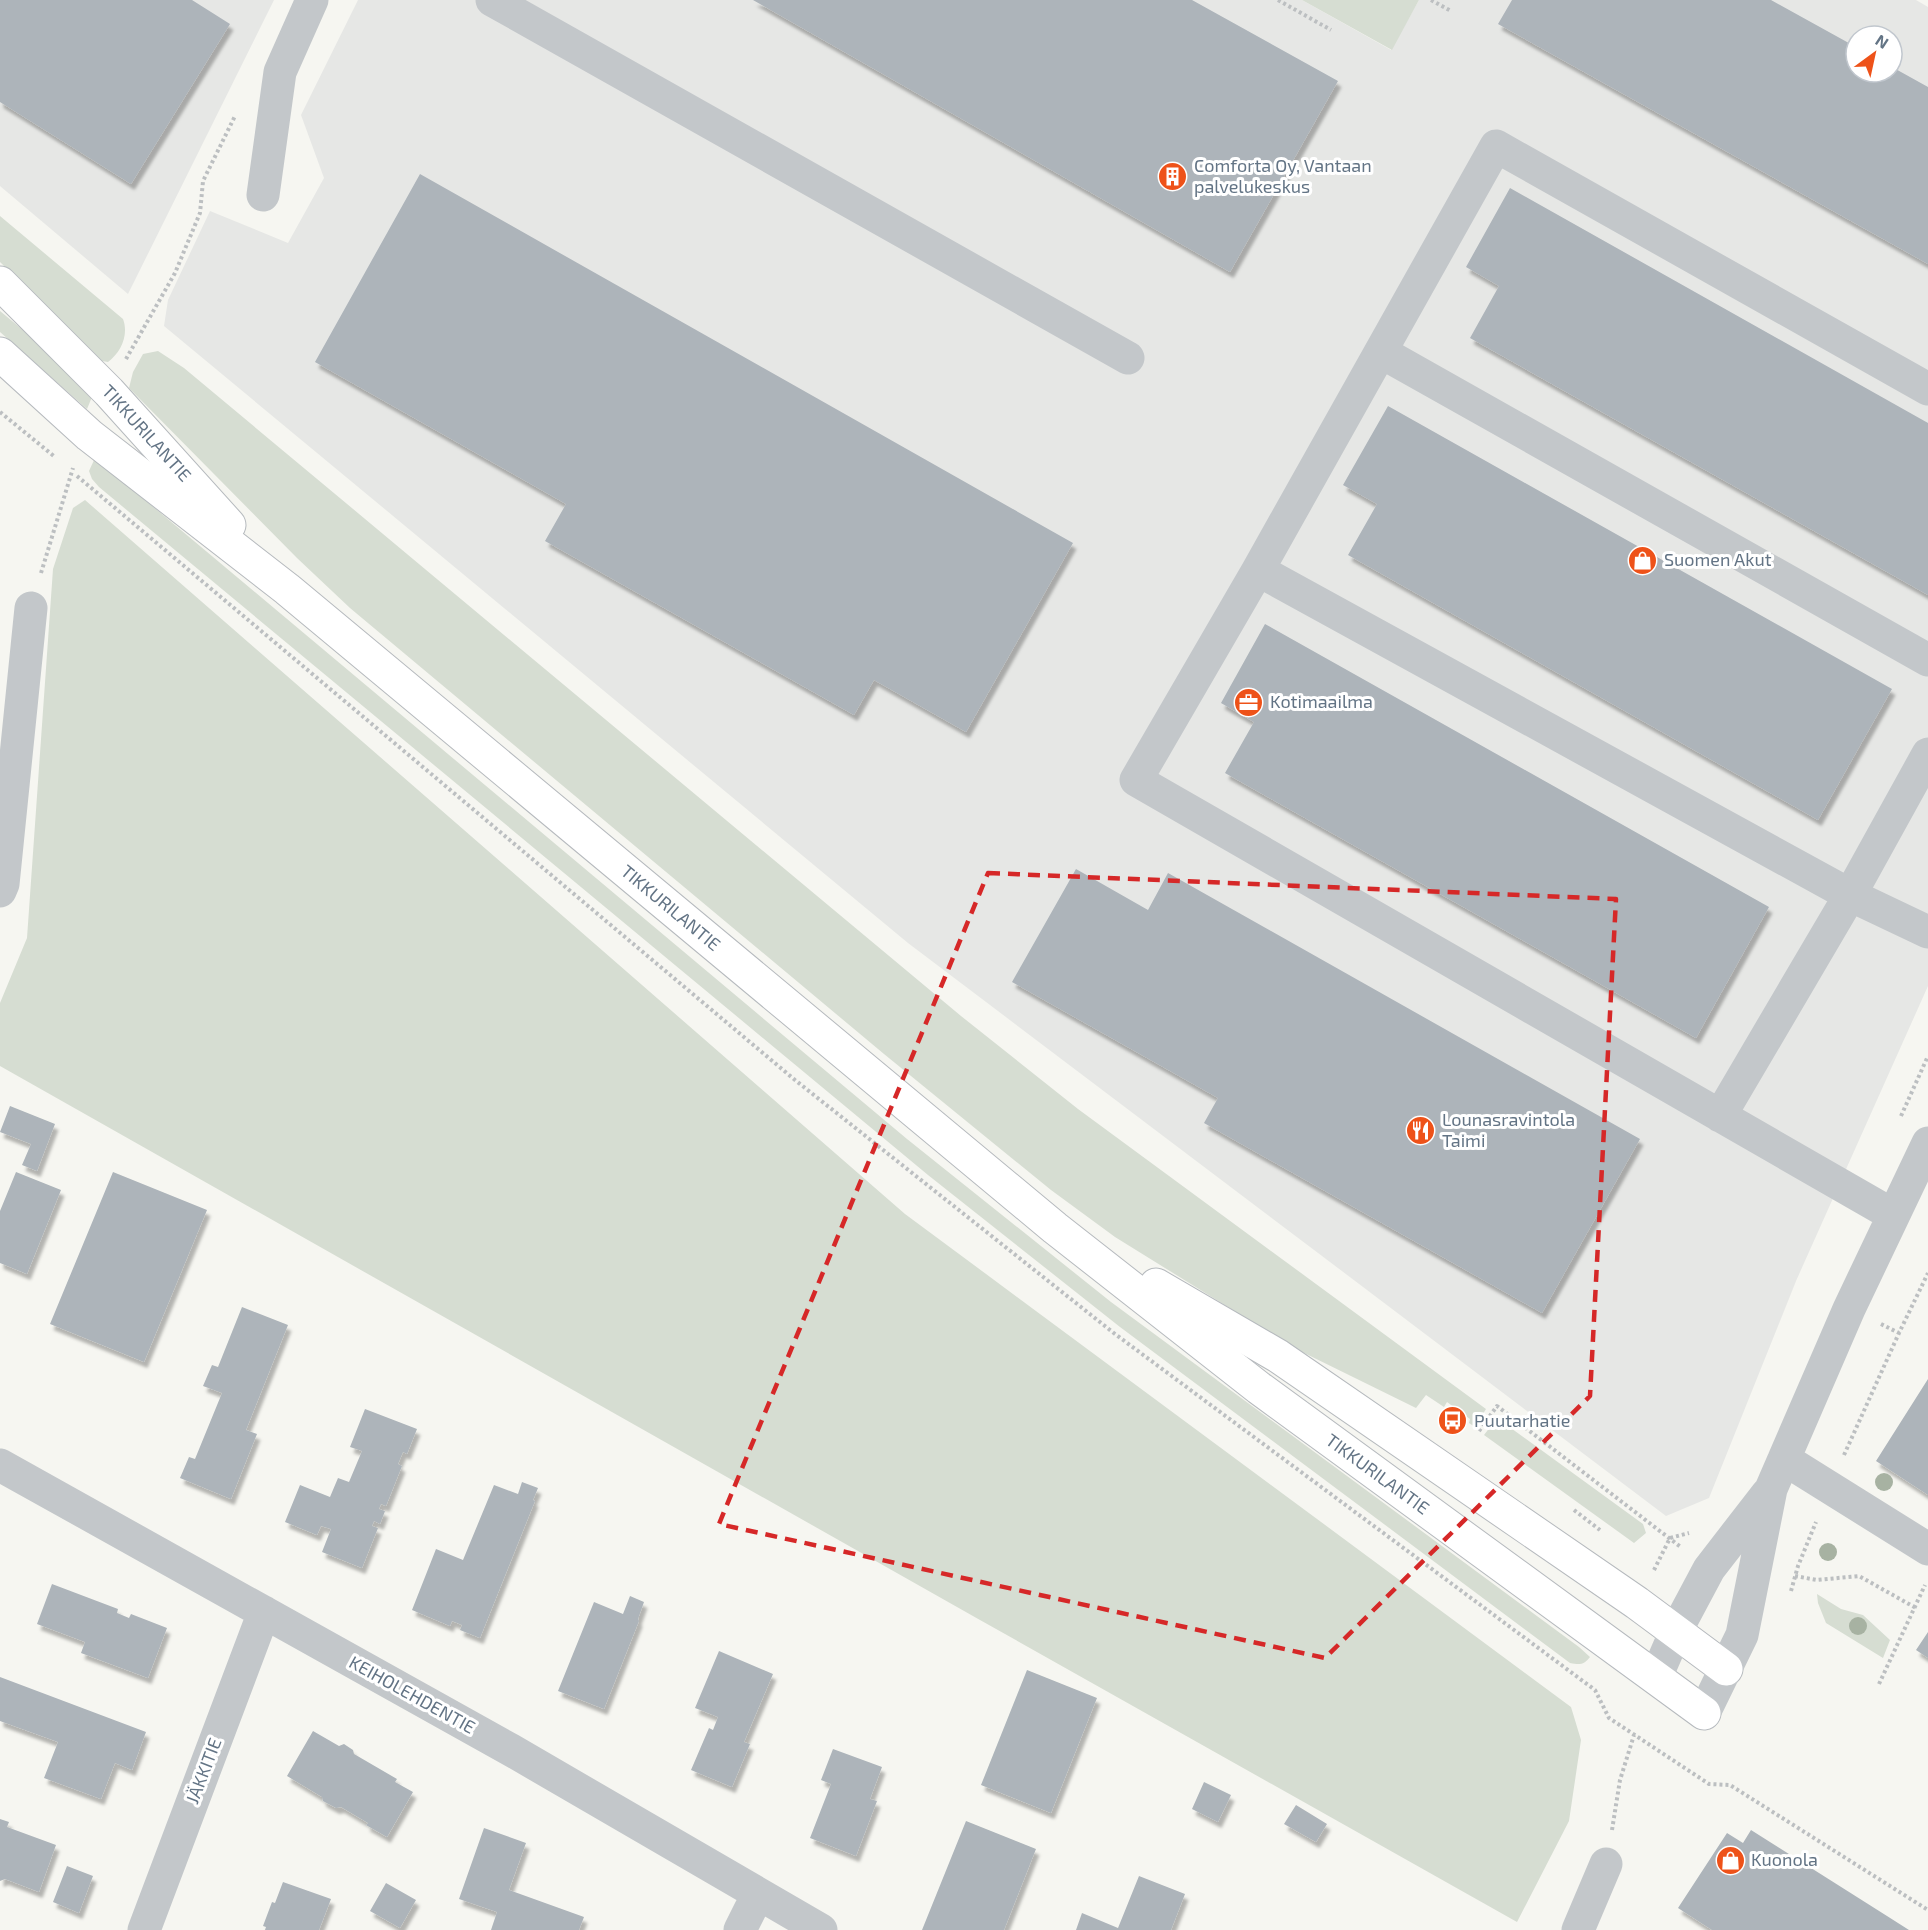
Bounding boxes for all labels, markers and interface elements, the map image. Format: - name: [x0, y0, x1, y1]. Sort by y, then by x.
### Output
- north arrow: [1844, 24, 1904, 84]
- text: N: [1872, 30, 1892, 52]
- place label: Comforta Oy, Vantaan palvelukeskus: [1194, 154, 1372, 197]
- building icon: Comforta Oy, Vantaan palvelukeskus: [1157, 160, 1189, 192]
- street label: TIKKURILANTIE: [98, 380, 196, 486]
- shop icon: Suomen Akut: [1627, 544, 1659, 576]
- place label: Suomen Akut: [1664, 548, 1772, 570]
- office icon: Kotimaailma: [1233, 686, 1265, 718]
- place label: Kotimaailma: [1270, 690, 1373, 712]
- street label: TIKKURILANTIE: [617, 860, 725, 955]
- place label: Lounasravintola Taimi: [1442, 1108, 1575, 1151]
- restaurant icon: Lounasravintola Taimi: [1405, 1114, 1437, 1146]
- bus stop icon: Puutarhatie: [1437, 1405, 1469, 1437]
- place label: Puutarhatie: [1474, 1409, 1570, 1431]
- street label: TIKKURILANTIE: [1322, 1429, 1434, 1519]
- street label: KEIHOLEHDENTIE: [346, 1650, 479, 1738]
- street label: JÄKKITIE: [181, 1735, 226, 1807]
- shop icon: Kuonola: [1714, 1844, 1746, 1876]
- place label: Kuonola: [1751, 1848, 1818, 1870]

